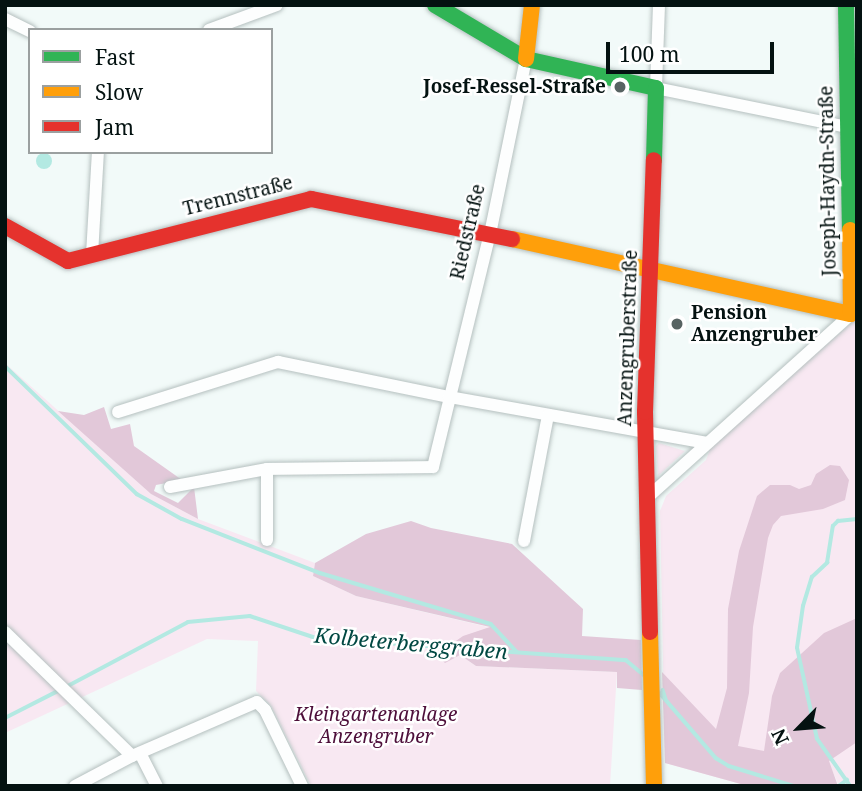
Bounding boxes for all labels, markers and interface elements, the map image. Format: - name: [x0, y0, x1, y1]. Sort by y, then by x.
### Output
- legend: [28, 28, 273, 154]
- scale bar: [610, 28, 778, 72]
- text: 100 m: [619, 40, 680, 68]
- text: Fast: [95, 43, 135, 71]
- place label: Josef-Ressel-Straße: [423, 76, 606, 98]
- text: Slow: [95, 78, 143, 106]
- marker: Josef-Ressel-Straße: [612, 79, 628, 95]
- street label: Joseph-Haydn-Straße: [815, 85, 841, 277]
- text: Jam: [95, 113, 134, 141]
- street label: Trennstraße: [181, 171, 295, 221]
- street label: Riedstraße: [446, 182, 490, 282]
- street label: Anzengruberstraße: [614, 249, 642, 427]
- place label: Pension Anzengruber: [691, 302, 818, 346]
- marker: Pension Anzengruber: [669, 316, 685, 332]
- water label: Kolbeterberggraben: [313, 622, 509, 664]
- north arrow: [764, 693, 834, 763]
- park label: Kleingartenanlage Anzengruber: [295, 704, 457, 748]
- text: N: [765, 725, 795, 749]

